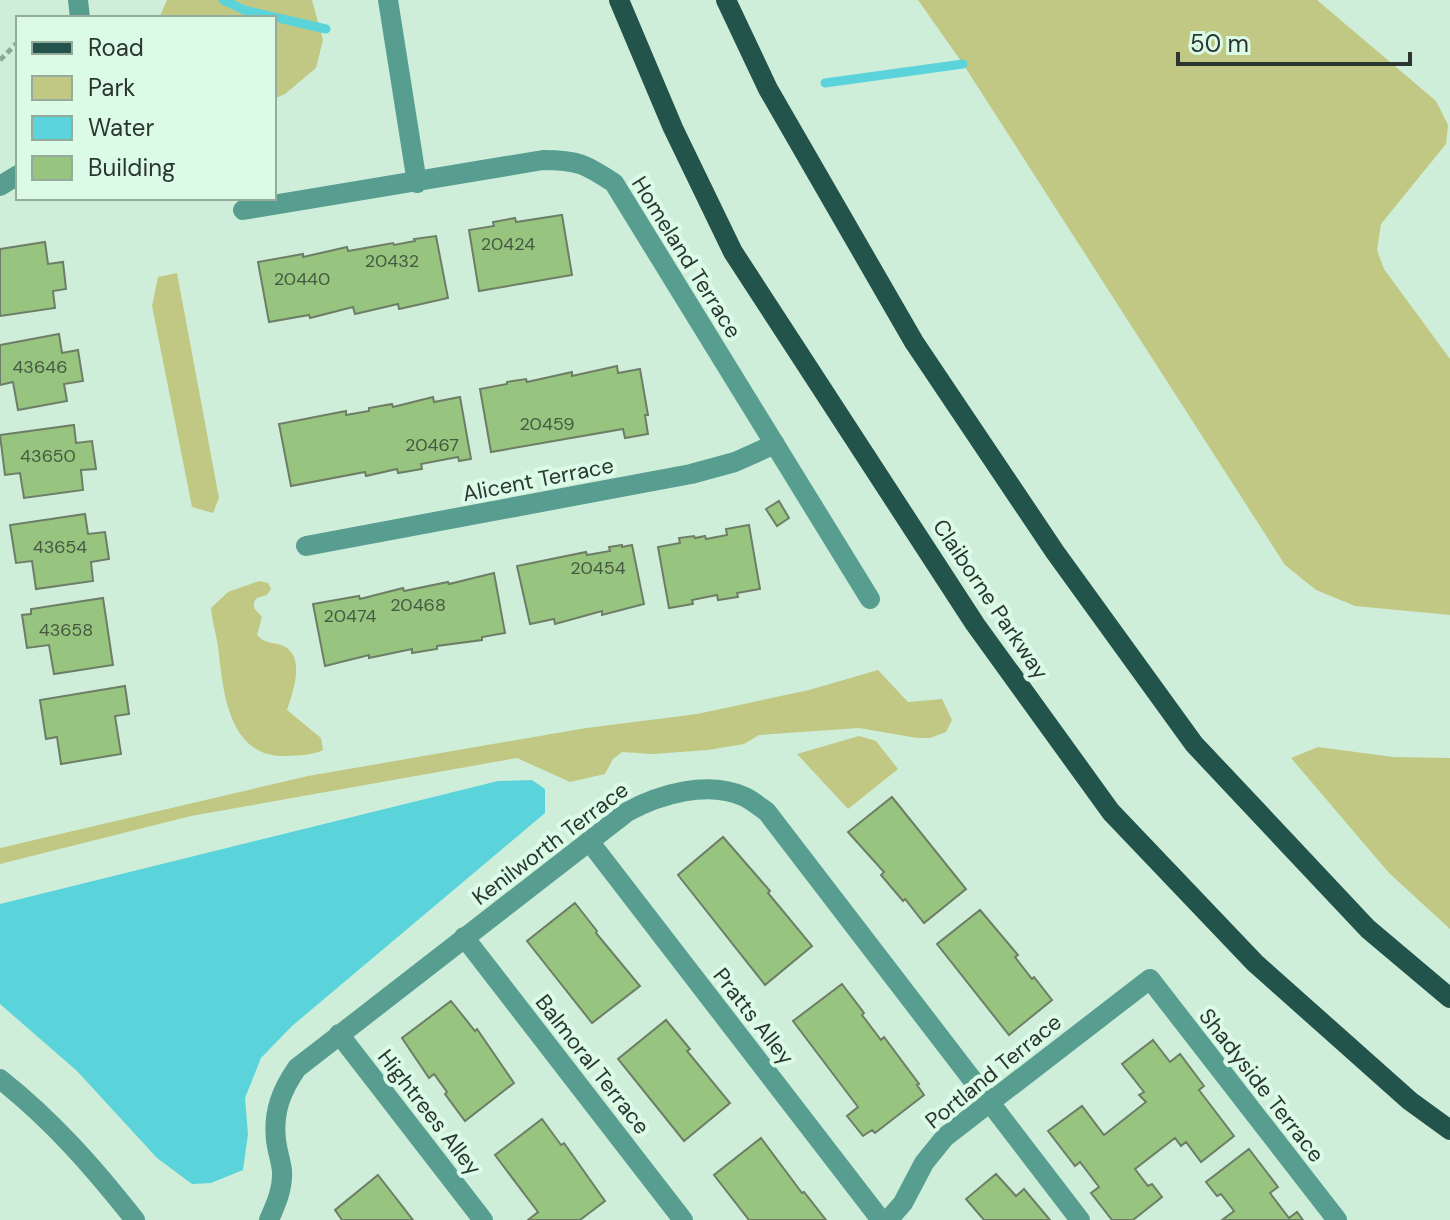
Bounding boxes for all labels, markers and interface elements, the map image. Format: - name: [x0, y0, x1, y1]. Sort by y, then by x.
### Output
- legend: [16, 16, 276, 200]
- scale bar: [1178, 16, 1410, 66]
- text: 50 m: [1190, 28, 1249, 59]
- text: Road: [88, 32, 144, 63]
- text: Park: [88, 72, 135, 103]
- text: Water: [88, 112, 154, 143]
- text: Building: [88, 152, 175, 183]
- street label: Homeland Terrace: [625, 171, 748, 344]
- house number: 20424: [481, 232, 535, 256]
- house number: 20432: [365, 249, 419, 273]
- house number: 20440: [274, 267, 330, 291]
- house number: 43646: [12, 355, 68, 379]
- house number: 20459: [519, 412, 575, 436]
- house number: 20467: [405, 433, 459, 457]
- house number: 43650: [20, 444, 76, 468]
- street label: Alicent Terrace: [460, 451, 616, 508]
- street label: Claiborne Parkway: [926, 513, 1055, 685]
- house number: 43654: [33, 535, 87, 559]
- house number: 20454: [570, 556, 626, 580]
- house number: 20468: [390, 593, 446, 617]
- house number: 20474: [324, 604, 377, 628]
- house number: 43658: [39, 618, 93, 642]
- street label: Kenilworth Terrace: [466, 775, 634, 912]
- street label: Pratts Alley: [707, 962, 801, 1071]
- street label: Balmoral Terrace: [529, 988, 656, 1140]
- street label: Shadyside Terrace: [1192, 1003, 1331, 1168]
- street label: Portland Terrace: [919, 1007, 1067, 1135]
- street label: Hightrees Alley: [371, 1043, 488, 1181]

